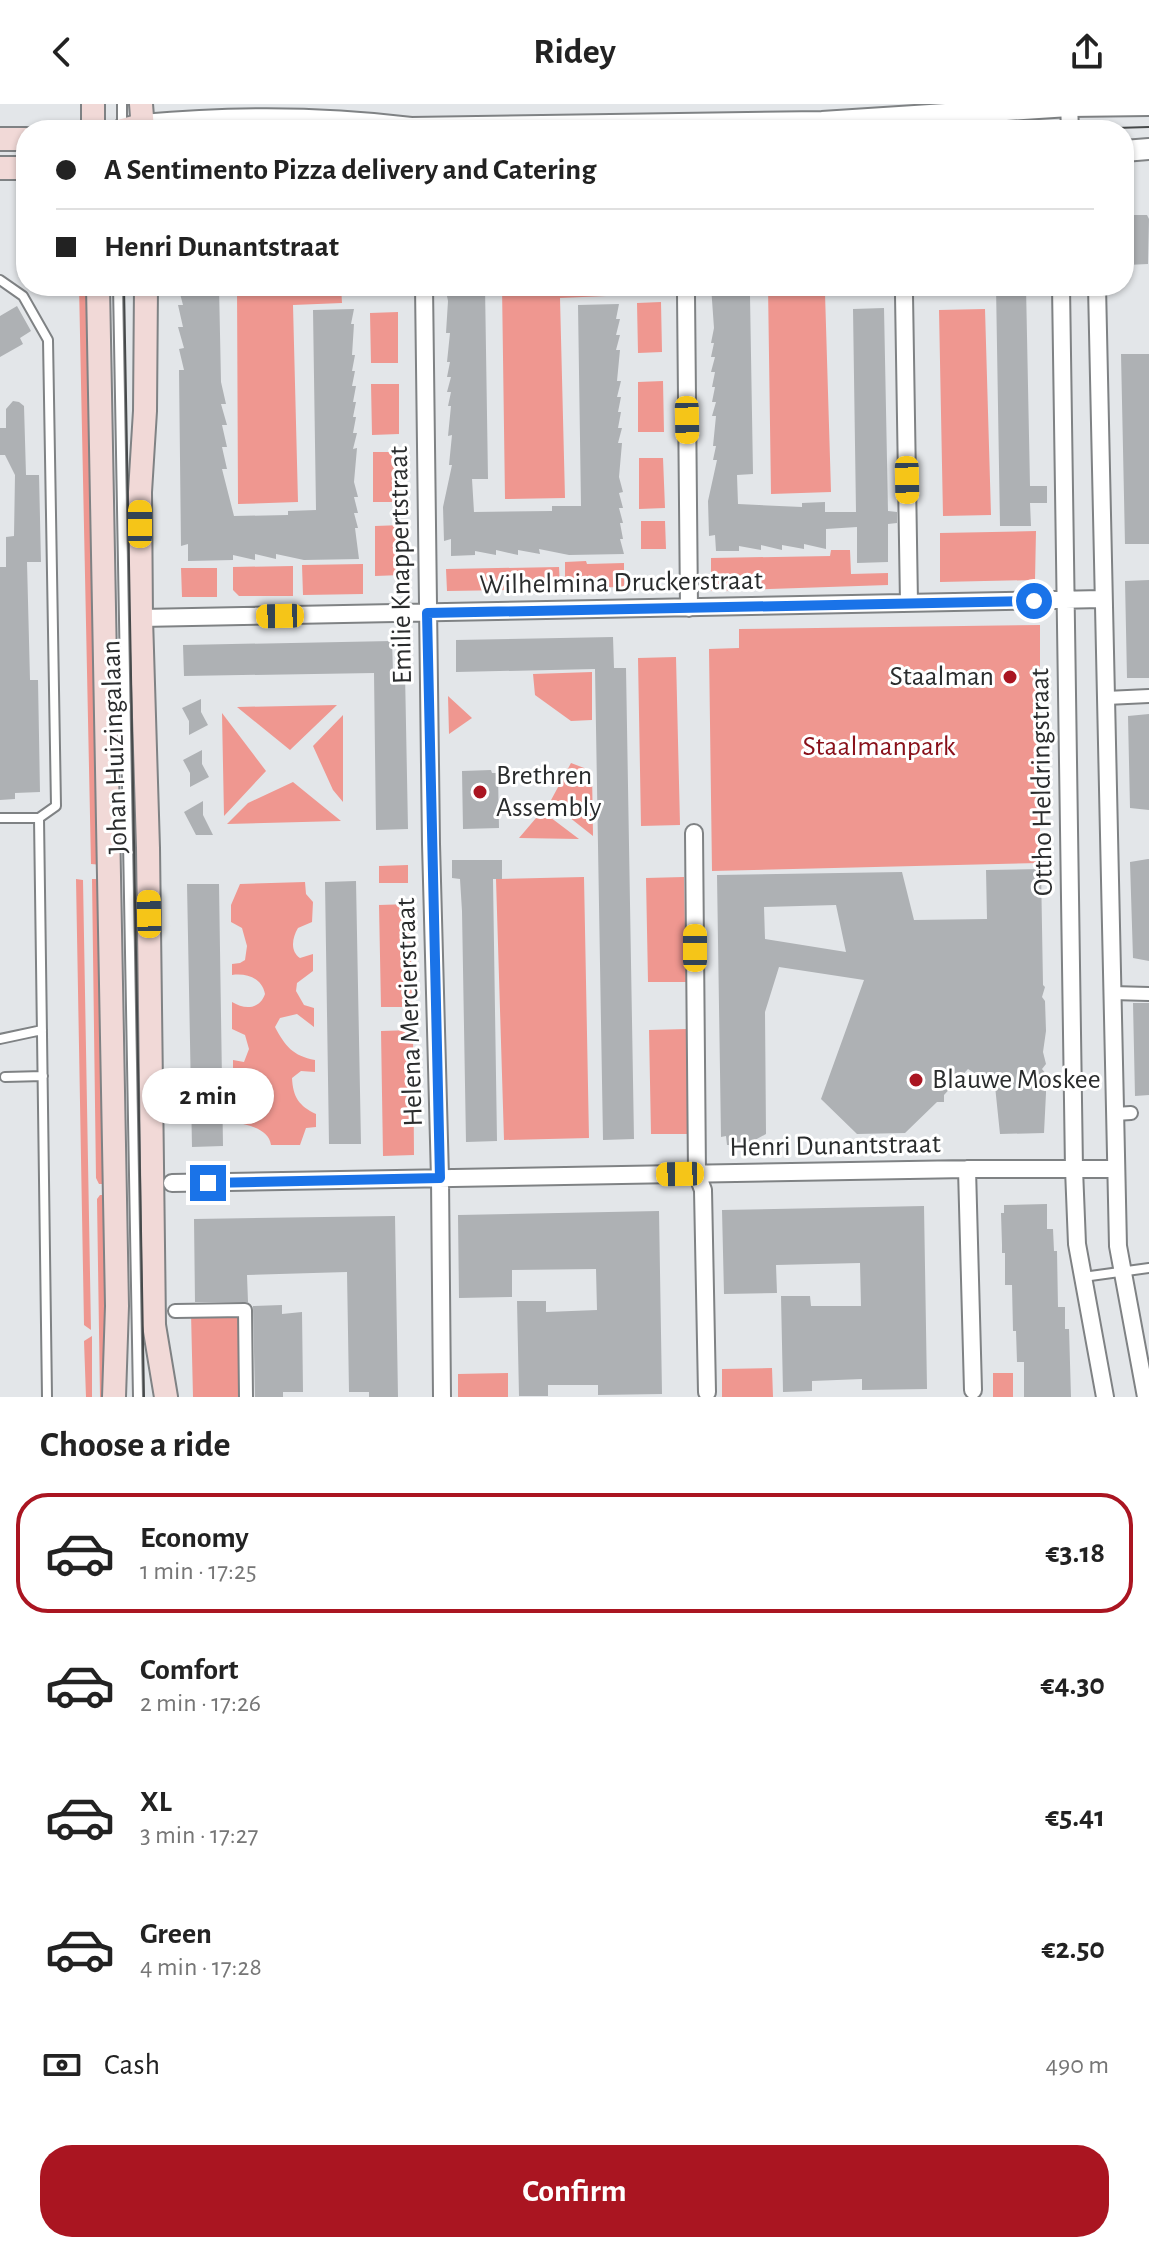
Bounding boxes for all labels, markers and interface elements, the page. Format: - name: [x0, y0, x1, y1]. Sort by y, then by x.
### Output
- icon: back: [40, 30, 84, 74]
- icon: share: [1065, 30, 1109, 74]
- text: Ridey: [533, 34, 616, 70]
- text: A Sentimento Pizza delivery and Catering: [104, 155, 596, 185]
- text: Henri Dunantstraat: [104, 232, 339, 262]
- car: [675, 396, 699, 444]
- street label: Emilie Knappertstraat: [385, 446, 417, 684]
- car: [895, 456, 919, 504]
- car: [128, 500, 152, 548]
- street label: Wilhelmina Druckerstraat: [479, 567, 763, 599]
- route start: [1016, 583, 1052, 619]
- car: [256, 604, 304, 628]
- street label: Johan Huizingalaan: [97, 640, 133, 854]
- place label: Staalman: [890, 663, 994, 691]
- marker: Staalman: [1001, 668, 1019, 686]
- street label: Ottho Heldringstraat: [1026, 668, 1058, 896]
- park label: Staalmanpark: [802, 733, 956, 761]
- place label: Brethren Assembly: [496, 762, 601, 822]
- marker: Brethren Assembly: [471, 783, 489, 801]
- car: [137, 890, 161, 938]
- street label: Helena Mercierstraat: [392, 897, 428, 1127]
- car: [683, 924, 707, 972]
- place label: Blauwe Moskee: [932, 1066, 1101, 1094]
- callout: 2 min: [142, 1067, 274, 1123]
- marker: Blauwe Moskee: [907, 1071, 925, 1089]
- text: 2 min: [179, 1083, 237, 1109]
- street label: Henri Dunantstraat: [729, 1130, 941, 1162]
- car: [656, 1162, 704, 1186]
- route end: [190, 1165, 226, 1201]
- text: Choose a ride: [40, 1427, 230, 1463]
- icon: car: [44, 1517, 116, 1589]
- text: Economy: [140, 1523, 249, 1553]
- text: €3.18: [1046, 1538, 1105, 1568]
- text: 1 min · 17:25: [140, 1558, 257, 1584]
- icon: car: [44, 1649, 116, 1721]
- text: Comfort: [140, 1655, 239, 1685]
- text: €4.30: [1040, 1670, 1105, 1700]
- text: 2 min · 17:26: [140, 1690, 261, 1716]
- icon: car: [44, 1781, 116, 1853]
- text: XL: [140, 1787, 172, 1817]
- text: €5.41: [1045, 1802, 1105, 1832]
- text: 3 min · 17:27: [140, 1822, 258, 1848]
- icon: car: [44, 1913, 116, 1985]
- text: Green: [140, 1919, 212, 1949]
- text: €2.50: [1041, 1934, 1105, 1964]
- text: 4 min · 17:28: [140, 1954, 262, 1980]
- icon: cash: [40, 2043, 84, 2087]
- text: Cash: [104, 2050, 160, 2080]
- text: 490 m: [1045, 2052, 1109, 2078]
- button: Confirm: [40, 2145, 1109, 2237]

